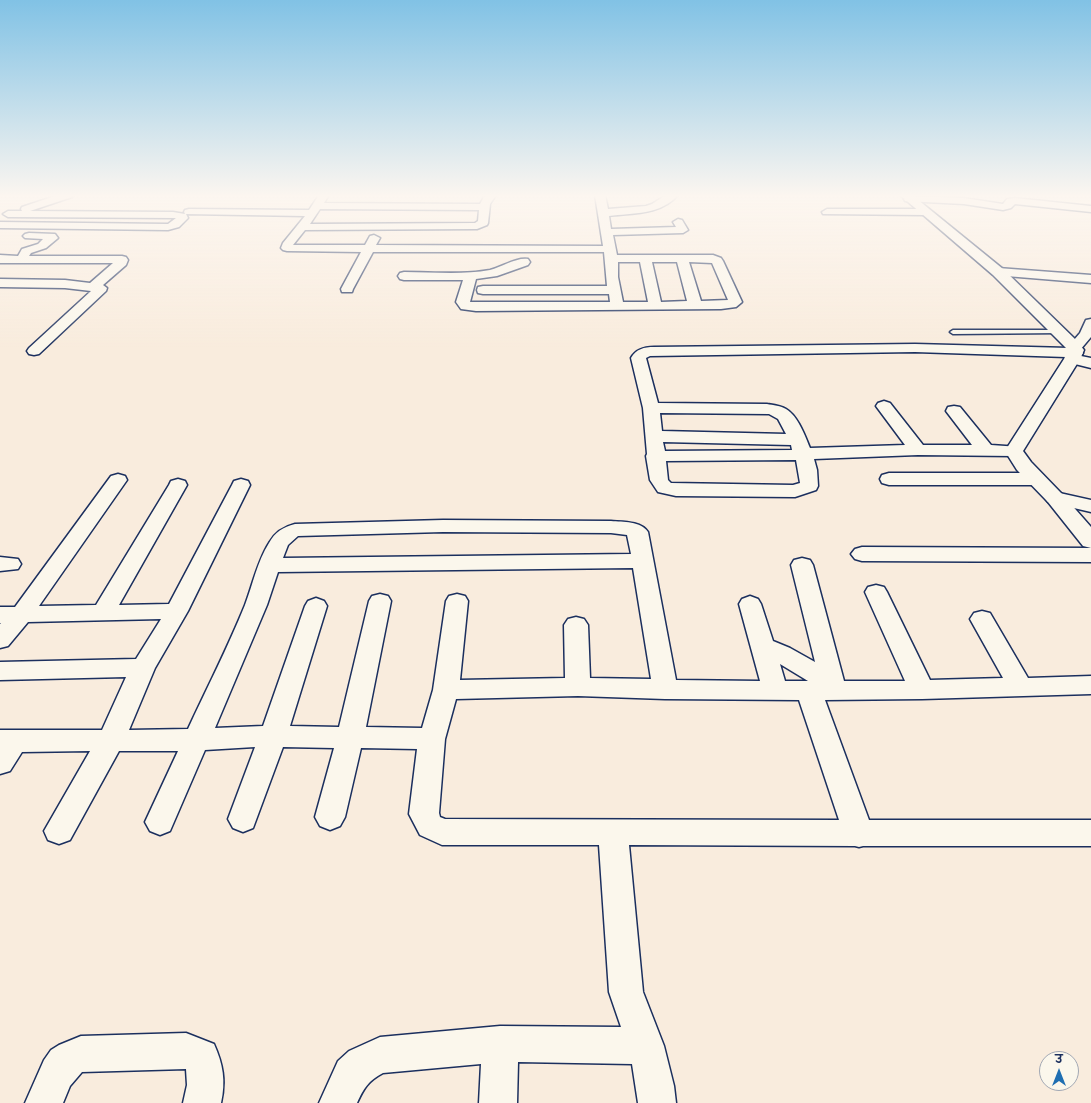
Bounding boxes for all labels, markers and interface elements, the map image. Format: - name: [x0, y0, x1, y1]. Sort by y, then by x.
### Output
- north arrow: [1039, 1051, 1079, 1091]
- text: उ: [1055, 1053, 1063, 1066]

